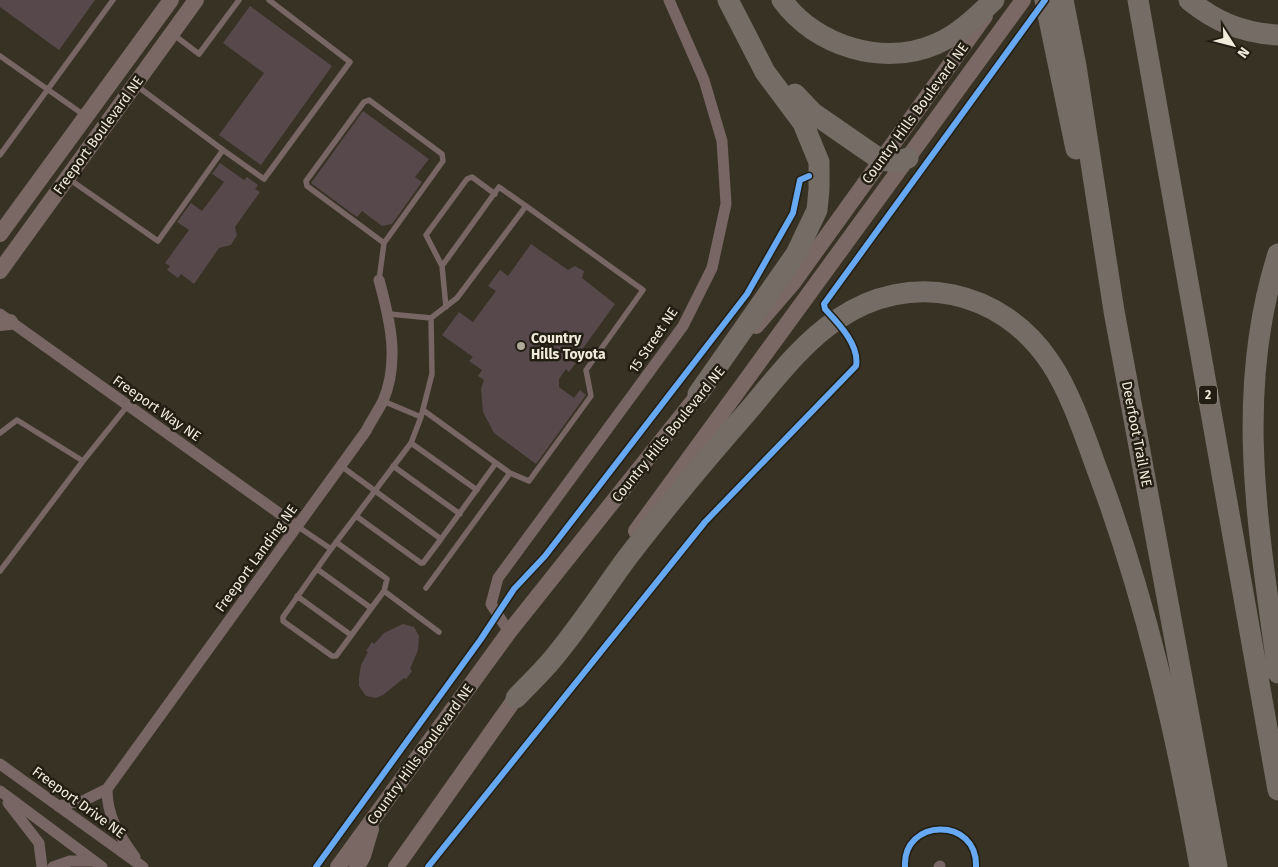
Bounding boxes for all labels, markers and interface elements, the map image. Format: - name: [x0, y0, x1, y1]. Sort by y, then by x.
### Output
- north arrow: [1208, 20, 1258, 70]
- street label: Country Hills Boulevard NE: [859, 40, 972, 187]
- text: N: [1234, 44, 1253, 61]
- street label: Freeport Boulevard NE: [50, 73, 147, 198]
- street label: 15 Street NE: [625, 304, 682, 376]
- place label: Country Hills Toyota: [531, 330, 606, 363]
- marker: Country Hills Toyota: [515, 340, 527, 352]
- street label: Country Hills Boulevard NE: [608, 363, 728, 506]
- street label: Freeport Way NE: [109, 372, 204, 445]
- street label: Deerfoot Trail NE: [1118, 380, 1155, 488]
- road number: 2: [1199, 386, 1217, 404]
- street label: Freeport Landing NE: [212, 501, 301, 615]
- street label: Country Hills Boulevard NE: [364, 681, 477, 828]
- street label: Freeport Drive NE: [29, 763, 129, 842]

